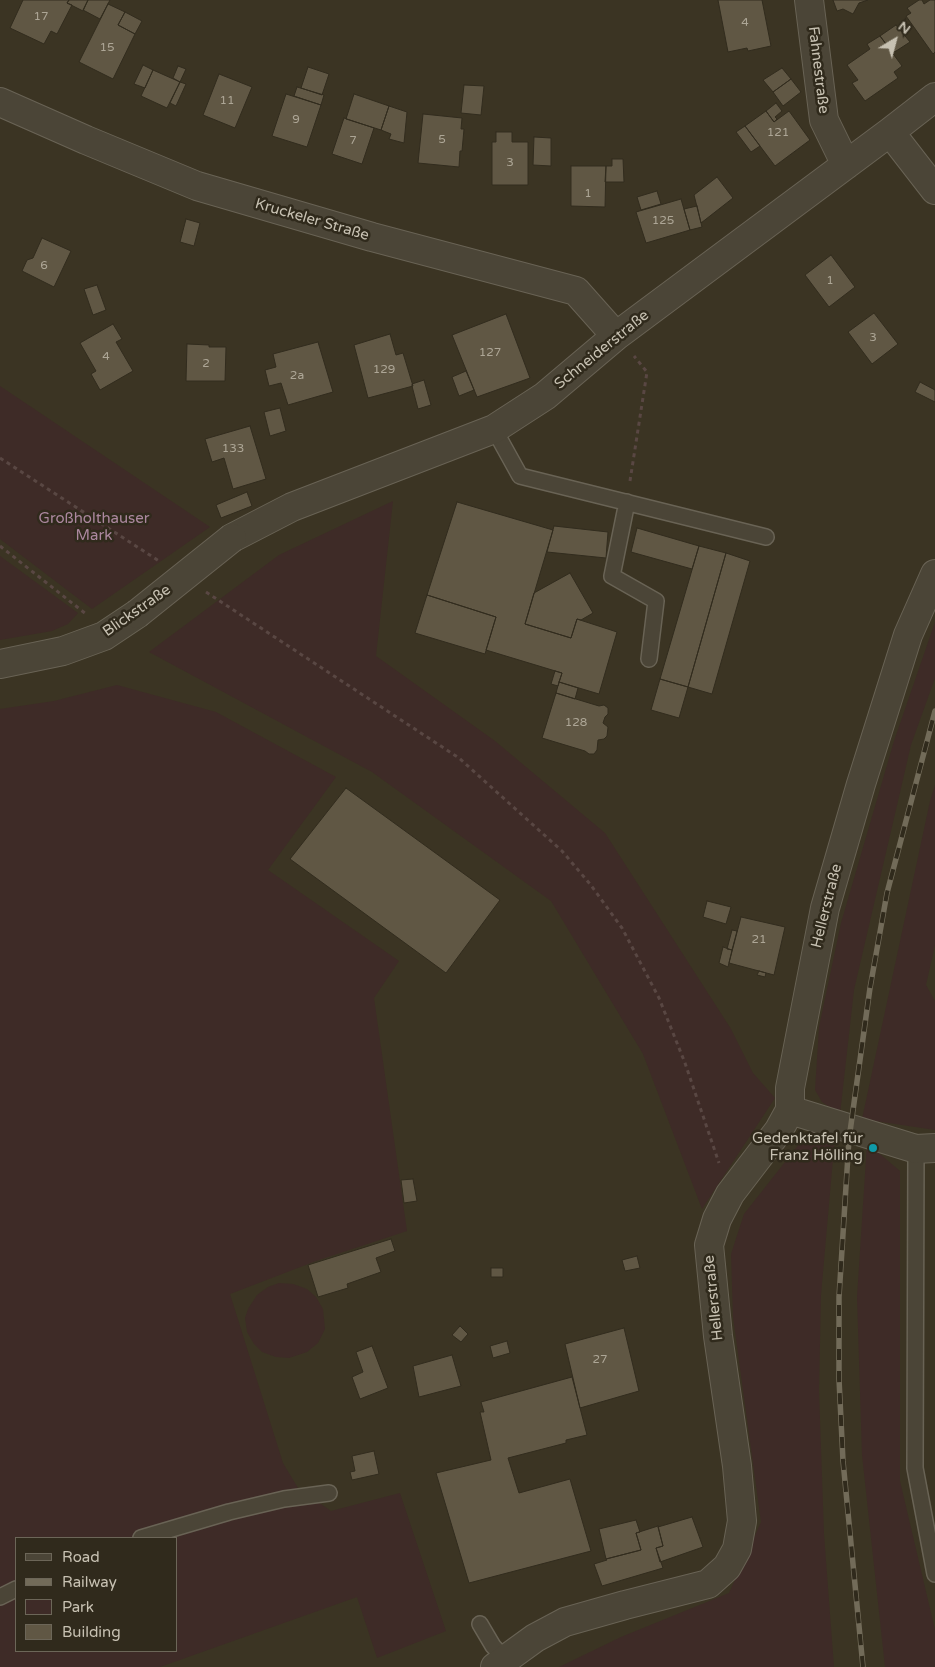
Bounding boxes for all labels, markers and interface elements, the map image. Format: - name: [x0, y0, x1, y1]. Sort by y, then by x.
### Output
- house number: 17: [33, 10, 49, 24]
- north arrow: [870, 15, 920, 65]
- house number: 4: [741, 16, 749, 30]
- text: N: [895, 17, 914, 38]
- street label: Fahnestraße: [804, 25, 832, 115]
- house number: 15: [99, 41, 115, 55]
- house number: 11: [219, 94, 235, 108]
- house number: 9: [292, 113, 300, 127]
- house number: 121: [767, 126, 789, 140]
- house number: 5: [438, 133, 446, 147]
- house number: 7: [349, 134, 357, 148]
- house number: 3: [506, 156, 514, 170]
- house number: 1: [584, 187, 592, 201]
- street label: Kruckeler Straße: [253, 195, 371, 245]
- house number: 125: [652, 214, 674, 228]
- house number: 6: [40, 259, 48, 273]
- house number: 1: [826, 274, 834, 288]
- street label: Schneiderstraße: [551, 306, 653, 394]
- house number: 3: [869, 331, 877, 345]
- house number: 127: [479, 346, 501, 360]
- house number: 4: [102, 350, 110, 364]
- house number: 2: [202, 357, 210, 371]
- house number: 129: [373, 363, 395, 377]
- house number: 2a: [290, 369, 304, 383]
- house number: 133: [222, 442, 244, 456]
- park label: Großholthauser Mark: [39, 510, 149, 545]
- street label: Blickstraße: [100, 581, 174, 641]
- house number: 128: [565, 716, 587, 730]
- street label: Hellerstraße: [808, 862, 846, 950]
- house number: 21: [751, 933, 767, 947]
- place label: Gedenktafel für Franz Hölling: [752, 1130, 863, 1165]
- marker: Gedenktafel für Franz Hölling: [867, 1142, 879, 1154]
- street label: Hellerstraße: [701, 1254, 727, 1342]
- house number: 27: [592, 1353, 608, 1367]
- legend: [15, 1537, 178, 1652]
- text: Road: [62, 1548, 100, 1566]
- text: Railway: [62, 1573, 117, 1591]
- text: Park: [62, 1598, 94, 1616]
- text: Building: [62, 1623, 121, 1641]

